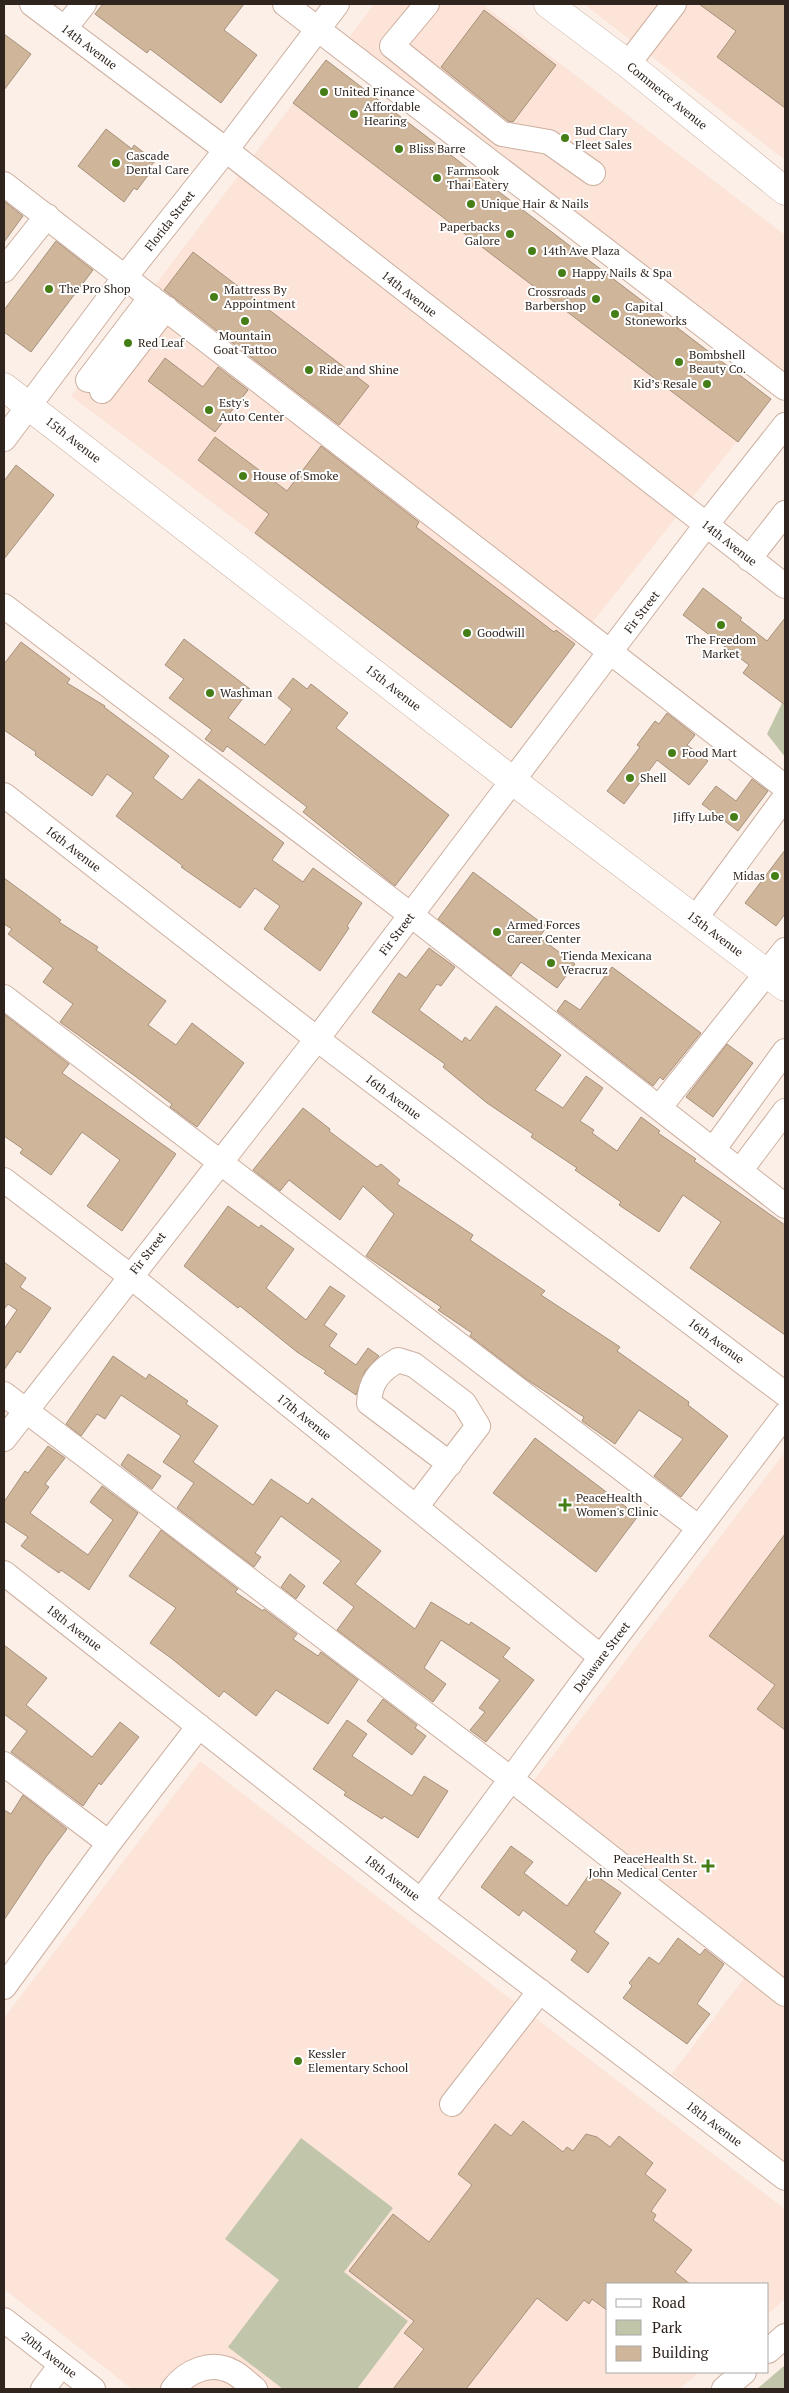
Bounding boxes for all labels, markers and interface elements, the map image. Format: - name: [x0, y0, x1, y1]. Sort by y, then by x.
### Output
- street label: 14th Avenue: [58, 21, 120, 73]
- street label: Commerce Avenue: [624, 59, 710, 133]
- place label: United Finance: [334, 84, 415, 99]
- marker: United Finance: [318, 86, 330, 98]
- place label: Affordable Hearing: [364, 99, 420, 128]
- marker: Affordable Hearing: [348, 108, 360, 120]
- place label: Bud Clary Fleet Sales: [575, 123, 632, 152]
- marker: Bud Clary Fleet Sales: [559, 132, 571, 144]
- place label: Bliss Barre: [409, 141, 466, 156]
- marker: Bliss Barre: [393, 143, 405, 155]
- place label: Cascade Dental Care: [126, 148, 189, 177]
- marker: Cascade Dental Care: [110, 157, 122, 169]
- place label: Farmsook Thai Eatery: [447, 163, 509, 192]
- marker: Farmsook Thai Eatery: [431, 172, 443, 184]
- street label: Florida Street: [141, 187, 198, 254]
- place label: Unique Hair & Nails: [481, 196, 589, 211]
- marker: Unique Hair & Nails: [465, 198, 477, 210]
- place label: Paperbacks Galore: [440, 219, 500, 248]
- marker: Paperbacks Galore: [504, 228, 516, 240]
- place label: 14th Ave Plaza: [542, 243, 620, 258]
- marker: 14th Ave Plaza: [526, 245, 538, 257]
- place label: Happy Nails & Spa: [572, 265, 672, 280]
- street label: 14th Avenue: [379, 267, 440, 320]
- marker: Happy Nails & Spa: [556, 267, 568, 279]
- place label: The Pro Shop: [59, 281, 131, 296]
- place label: Mattress By Appointment: [224, 282, 296, 311]
- marker: The Pro Shop: [43, 283, 55, 295]
- place label: Crossroads Barbershop: [525, 284, 586, 313]
- marker: Mattress By Appointment: [208, 291, 220, 303]
- marker: Crossroads Barbershop: [590, 293, 602, 305]
- place label: Capital Stoneworks: [625, 299, 687, 328]
- marker: Capital Stoneworks: [609, 308, 621, 320]
- marker: Mountain Goat Tattoo: [239, 315, 251, 327]
- place label: Mountain Goat Tattoo: [213, 328, 277, 357]
- place label: Red Leaf: [138, 335, 185, 350]
- marker: Red Leaf: [122, 337, 134, 349]
- place label: Bombshell Beauty Co.: [689, 347, 746, 376]
- marker: Bombshell Beauty Co.: [673, 356, 685, 368]
- place label: Ride and Shine: [319, 362, 399, 377]
- marker: Ride and Shine: [303, 364, 315, 376]
- place label: Kid’s Resale: [633, 376, 697, 391]
- marker: Kid’s Resale: [701, 378, 713, 390]
- place label: Esty's Auto Center: [219, 395, 284, 424]
- marker: Esty's Auto Center: [203, 404, 215, 416]
- street label: 15th Avenue: [43, 413, 104, 466]
- place label: House of Smoke: [253, 468, 339, 483]
- marker: House of Smoke: [237, 470, 249, 482]
- street label: 14th Avenue: [699, 516, 760, 569]
- street label: Fir Street: [621, 587, 663, 636]
- marker: The Freedom Market: [715, 619, 727, 631]
- place label: Goodwill: [477, 625, 525, 640]
- marker: Goodwill: [461, 627, 473, 639]
- place label: The Freedom Market: [686, 632, 757, 661]
- street label: 15th Avenue: [363, 661, 424, 714]
- place label: Washman: [220, 685, 272, 700]
- marker: Washman: [204, 687, 216, 699]
- place label: Food Mart: [682, 745, 737, 760]
- marker: Food Mart: [666, 747, 678, 759]
- place label: Shell: [640, 770, 667, 785]
- marker: Shell: [624, 772, 636, 784]
- place label: Jiffy Lube: [673, 809, 724, 824]
- marker: Jiffy Lube: [728, 811, 740, 823]
- street label: 16th Avenue: [43, 822, 104, 875]
- place label: Midas: [733, 868, 765, 883]
- marker: Midas: [769, 870, 781, 882]
- street label: 15th Avenue: [684, 908, 746, 960]
- street label: Fir Street: [376, 909, 418, 958]
- place label: Armed Forces Career Center: [507, 917, 581, 946]
- marker: Armed Forces Career Center: [491, 926, 503, 938]
- place label: Tienda Mexicana Veracruz: [561, 948, 652, 977]
- marker: Tienda Mexicana Veracruz: [545, 957, 557, 969]
- street label: 16th Avenue: [362, 1071, 424, 1123]
- street label: Fir Street: [126, 1228, 169, 1277]
- street label: 16th Avenue: [685, 1315, 747, 1367]
- street label: 17th Avenue: [274, 1390, 335, 1443]
- place label: PeaceHealth Women's Clinic: [576, 1490, 659, 1519]
- marker: PeaceHealth Women's Clinic: [558, 1498, 572, 1512]
- street label: 18th Avenue: [44, 1601, 105, 1654]
- street label: Delaware Street: [570, 1618, 633, 1695]
- street label: 18th Avenue: [362, 1851, 423, 1904]
- place label: PeaceHealth St. John Medical Center: [589, 1851, 697, 1880]
- marker: PeaceHealth St. John Medical Center: [701, 1859, 715, 1873]
- place label: Kessler Elementary School: [308, 2046, 409, 2075]
- marker: Kessler Elementary School: [292, 2055, 304, 2067]
- street label: 18th Avenue: [683, 2098, 745, 2150]
- legend: [606, 2283, 769, 2373]
- text: Road: [652, 2292, 685, 2312]
- text: Park: [652, 2317, 682, 2337]
- street label: 20th Avenue: [19, 2328, 80, 2381]
- text: Building: [652, 2342, 710, 2362]

